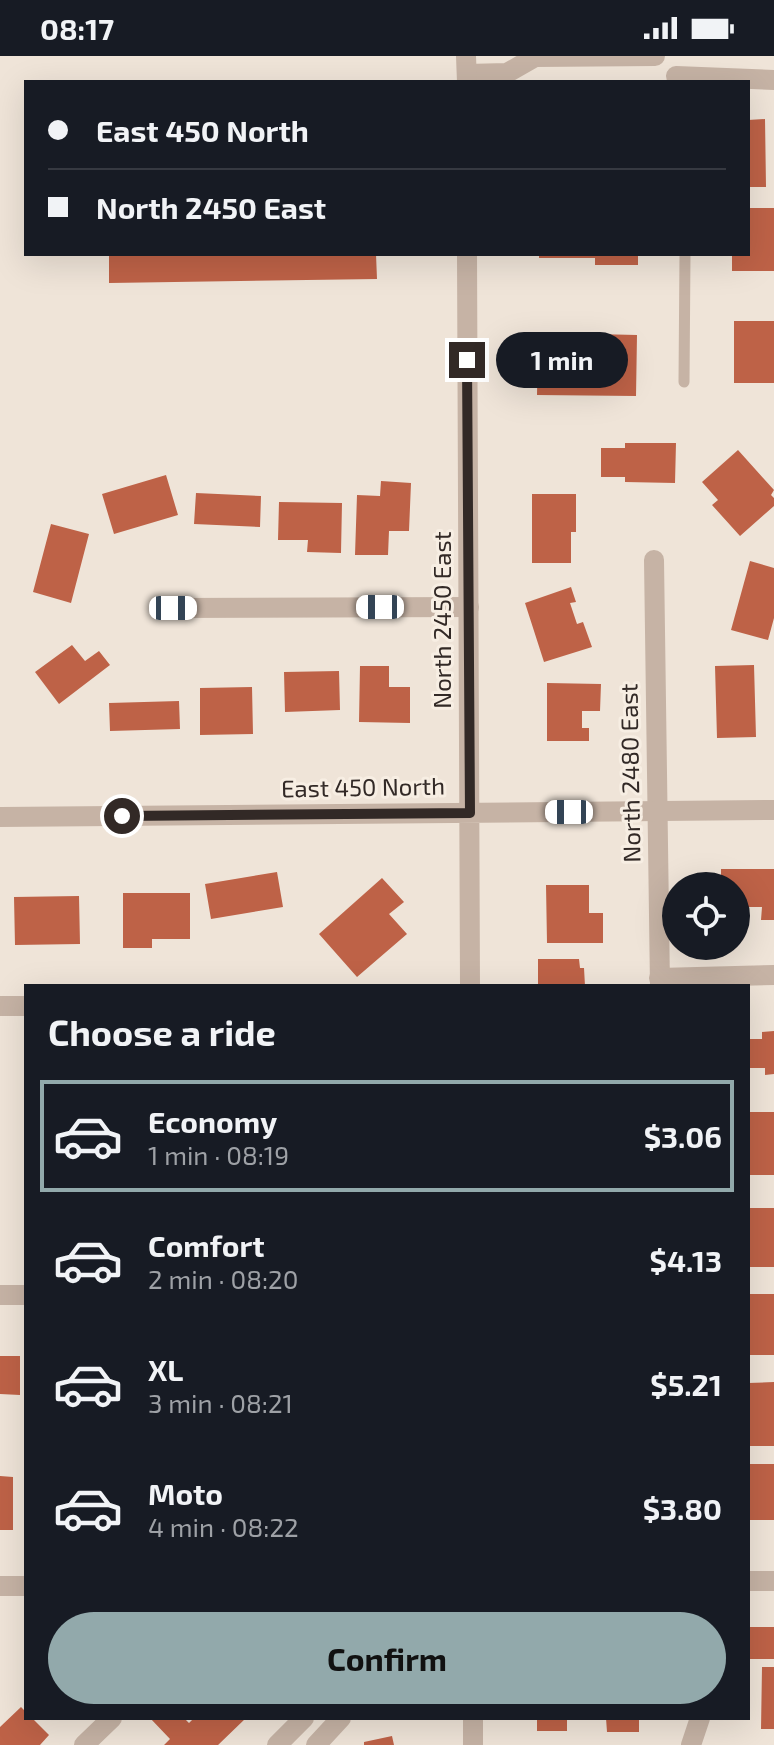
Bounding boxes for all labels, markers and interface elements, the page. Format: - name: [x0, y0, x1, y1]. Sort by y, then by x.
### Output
- text: 08:17: [40, 10, 114, 46]
- text: East 450 North: [96, 112, 309, 148]
- text: North 2450 East: [96, 189, 326, 225]
- callout: 1 min: [495, 332, 627, 388]
- route end: [449, 342, 485, 378]
- text: 1 min: [531, 344, 593, 375]
- street label: North 2450 East: [427, 531, 456, 709]
- car: [356, 595, 404, 619]
- car: [149, 596, 197, 620]
- street label: North 2480 East: [613, 683, 646, 863]
- street label: East 450 North: [281, 771, 445, 802]
- route start: [104, 798, 140, 834]
- car: [545, 800, 593, 824]
- map controls: [662, 872, 750, 960]
- button: locate: [662, 872, 750, 960]
- text: Choose a ride: [48, 1010, 276, 1053]
- icon: car: [52, 1100, 124, 1172]
- text: Economy: [148, 1103, 277, 1139]
- text: $3.06: [644, 1118, 722, 1154]
- text: 1 min · 08:19: [148, 1139, 289, 1170]
- icon: car: [52, 1224, 124, 1296]
- text: Comfort: [148, 1227, 265, 1263]
- text: $4.13: [650, 1242, 722, 1278]
- text: 2 min · 08:20: [148, 1263, 298, 1294]
- icon: car: [52, 1348, 124, 1420]
- text: XL: [148, 1351, 183, 1387]
- text: $5.21: [650, 1366, 722, 1402]
- text: 3 min · 08:21: [148, 1387, 293, 1418]
- icon: car: [52, 1472, 124, 1544]
- text: Moto: [148, 1475, 223, 1511]
- text: $3.80: [643, 1490, 722, 1526]
- text: 4 min · 08:22: [148, 1511, 299, 1542]
- button: Confirm: [48, 1612, 726, 1704]

